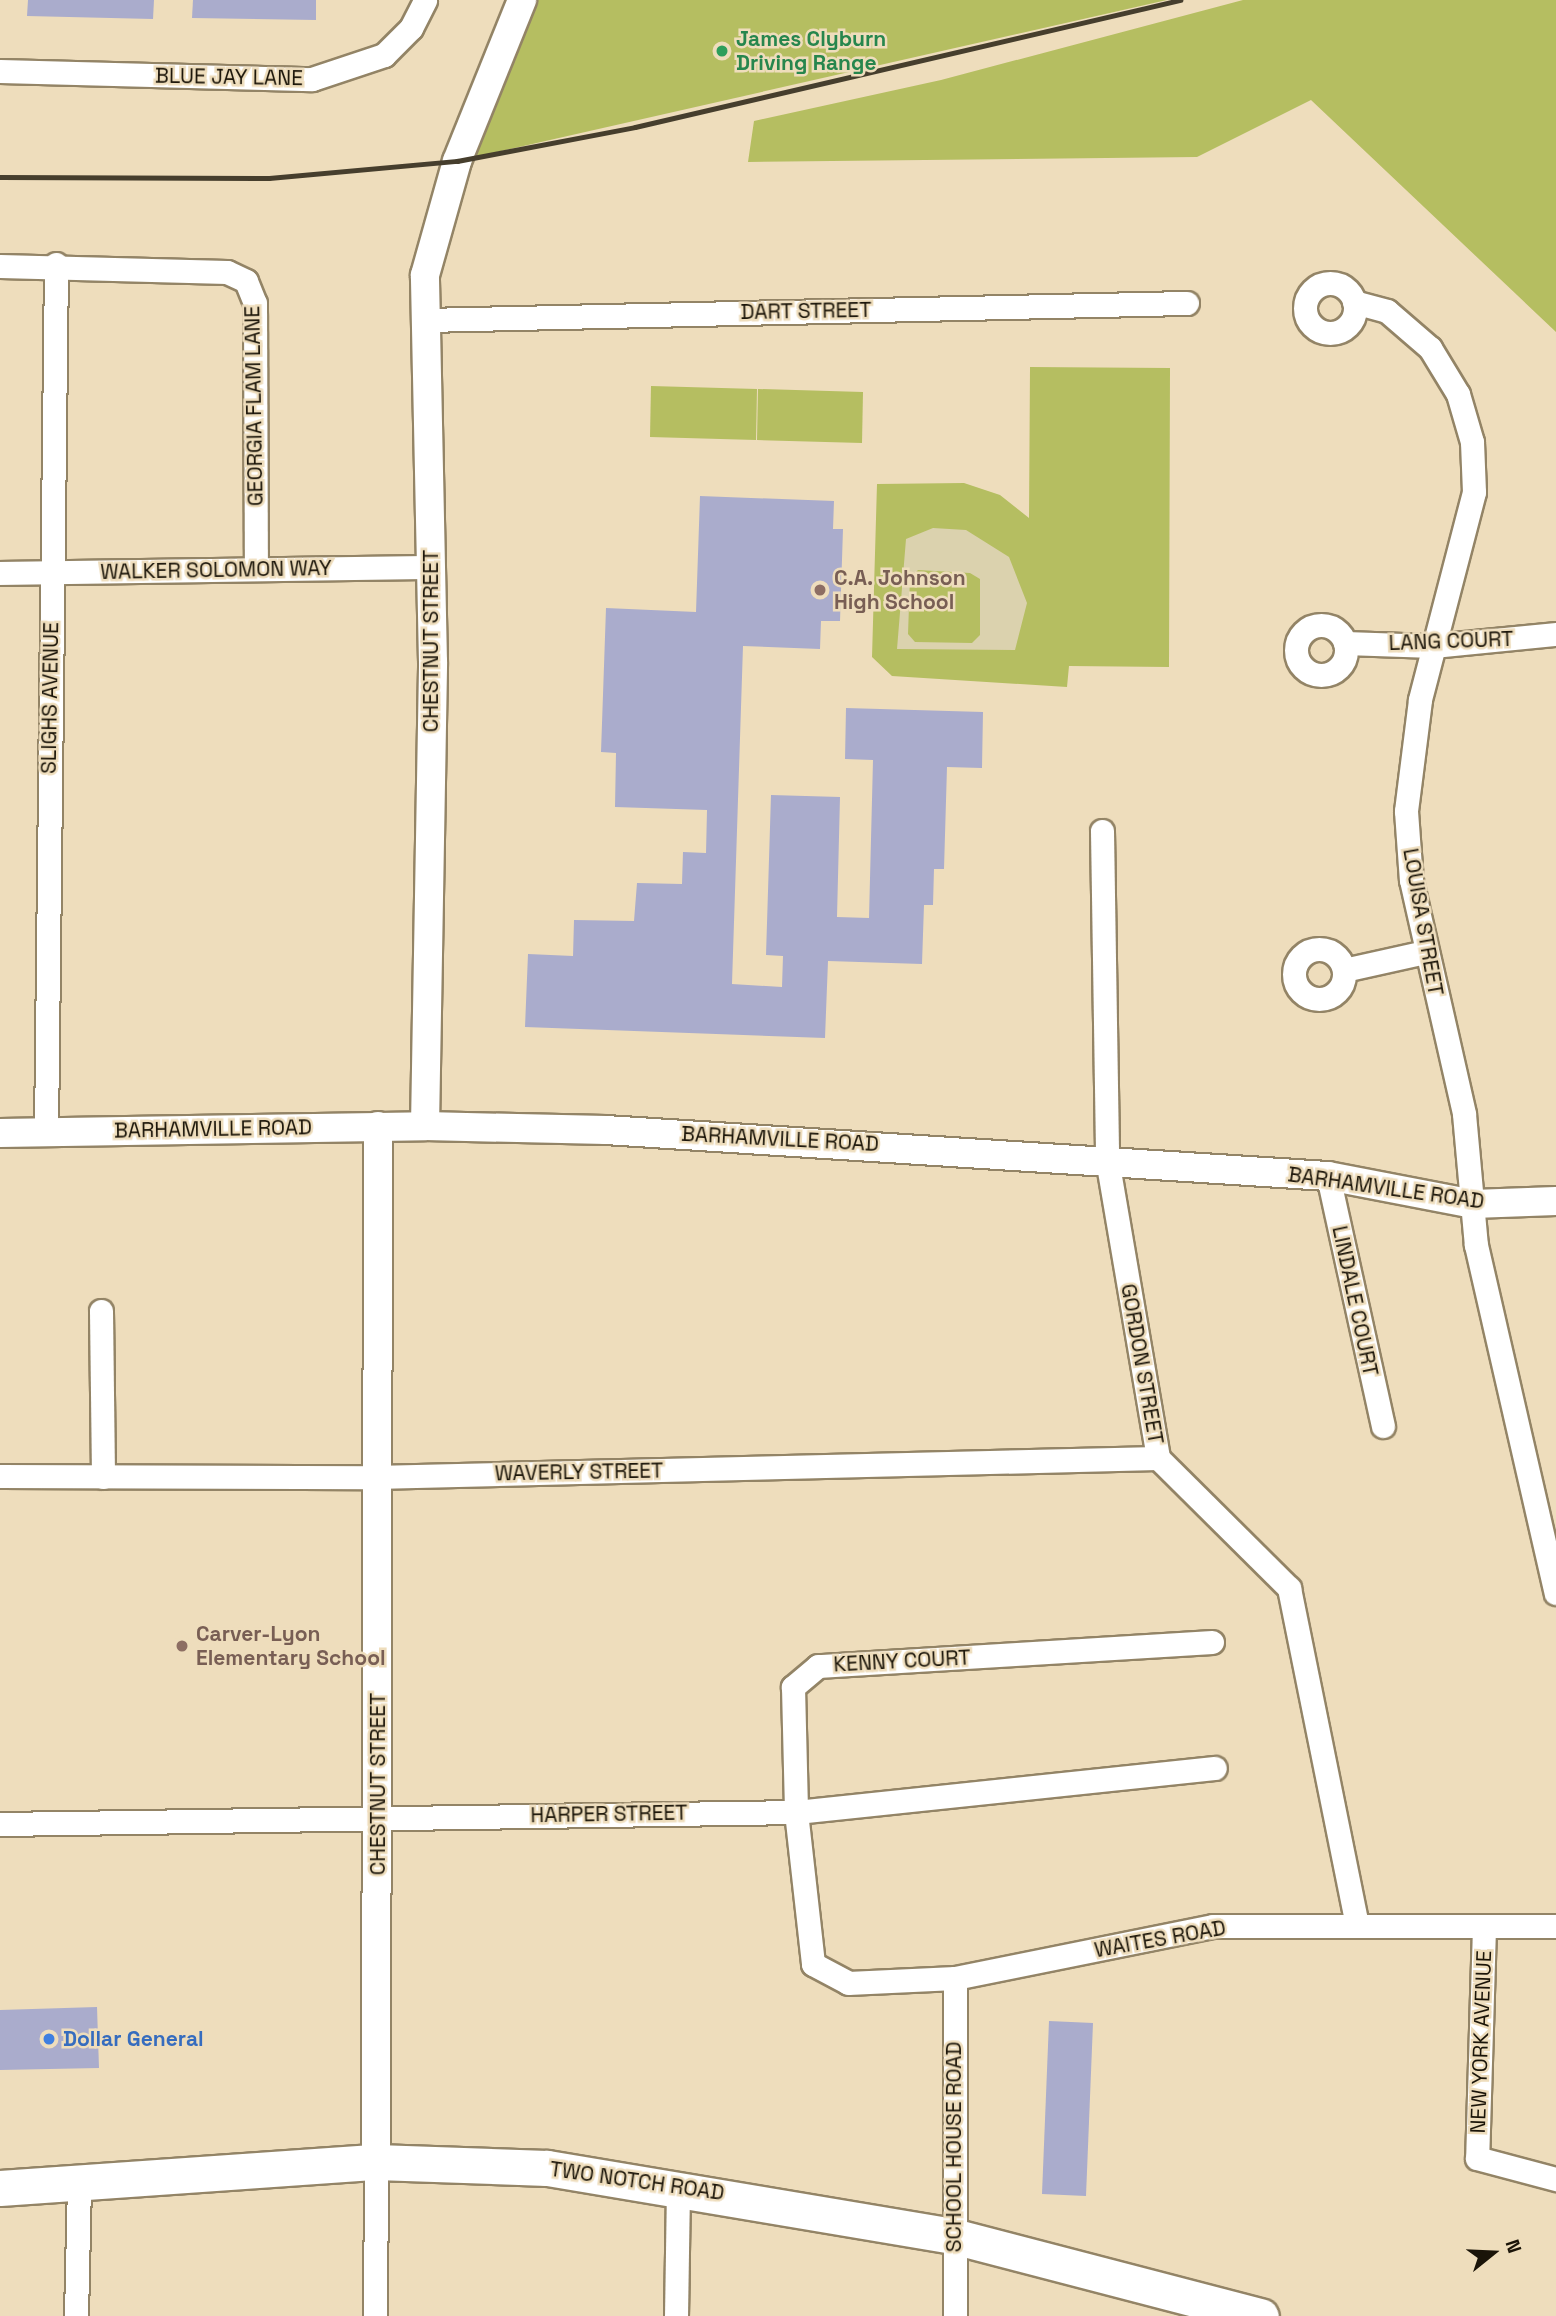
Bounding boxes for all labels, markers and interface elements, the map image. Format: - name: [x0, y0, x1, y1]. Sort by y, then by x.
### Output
- place label: James Clyburn Driving Range: [736, 26, 886, 76]
- marker: James Clyburn Driving Range: [714, 43, 730, 59]
- street label: BLUE JAY LANE: [155, 63, 303, 91]
- street label: DART STREET: [740, 297, 872, 325]
- street label: GEORGIA FLAM LANE: [240, 305, 268, 507]
- street label: CHESTNUT STREET: [418, 549, 444, 733]
- street label: WALKER SOLOMON WAY: [100, 555, 332, 585]
- place label: C.A. Johnson High School: [834, 565, 966, 615]
- marker: C.A. Johnson High School: [812, 582, 828, 598]
- street label: SLIGHS AVENUE: [36, 622, 64, 774]
- street label: LANG COURT: [1388, 626, 1514, 656]
- street label: LOUISA STREET: [1398, 846, 1448, 998]
- street label: BARHAMVILLE ROAD: [114, 1115, 312, 1143]
- street label: BARHAMVILLE ROAD: [680, 1121, 880, 1157]
- street label: BARHAMVILLE ROAD: [1286, 1162, 1486, 1214]
- street label: LINDALE COURT: [1327, 1224, 1383, 1378]
- street label: GORDON STREET: [1115, 1282, 1169, 1446]
- street label: WAVERLY STREET: [494, 1458, 664, 1486]
- place label: Carver-Lyon Elementary School: [196, 1621, 386, 1671]
- marker: Carver-Lyon Elementary School: [174, 1638, 190, 1654]
- street label: KENNY COURT: [833, 1645, 971, 1677]
- street label: CHESTNUT STREET: [365, 1692, 391, 1876]
- street label: HARPER STREET: [530, 1800, 688, 1828]
- street label: WAITES ROAD: [1092, 1915, 1228, 1963]
- street label: NEW YORK AVENUE: [1465, 1950, 1497, 2134]
- place label: Dollar General: [63, 2026, 204, 2052]
- marker: Dollar General: [41, 2031, 57, 2047]
- street label: SCHOOL HOUSE ROAD: [941, 2041, 967, 2253]
- street label: TWO NOTCH ROAD: [548, 2156, 726, 2206]
- north arrow: [1458, 2218, 1528, 2288]
- text: N: [1500, 2236, 1527, 2256]

